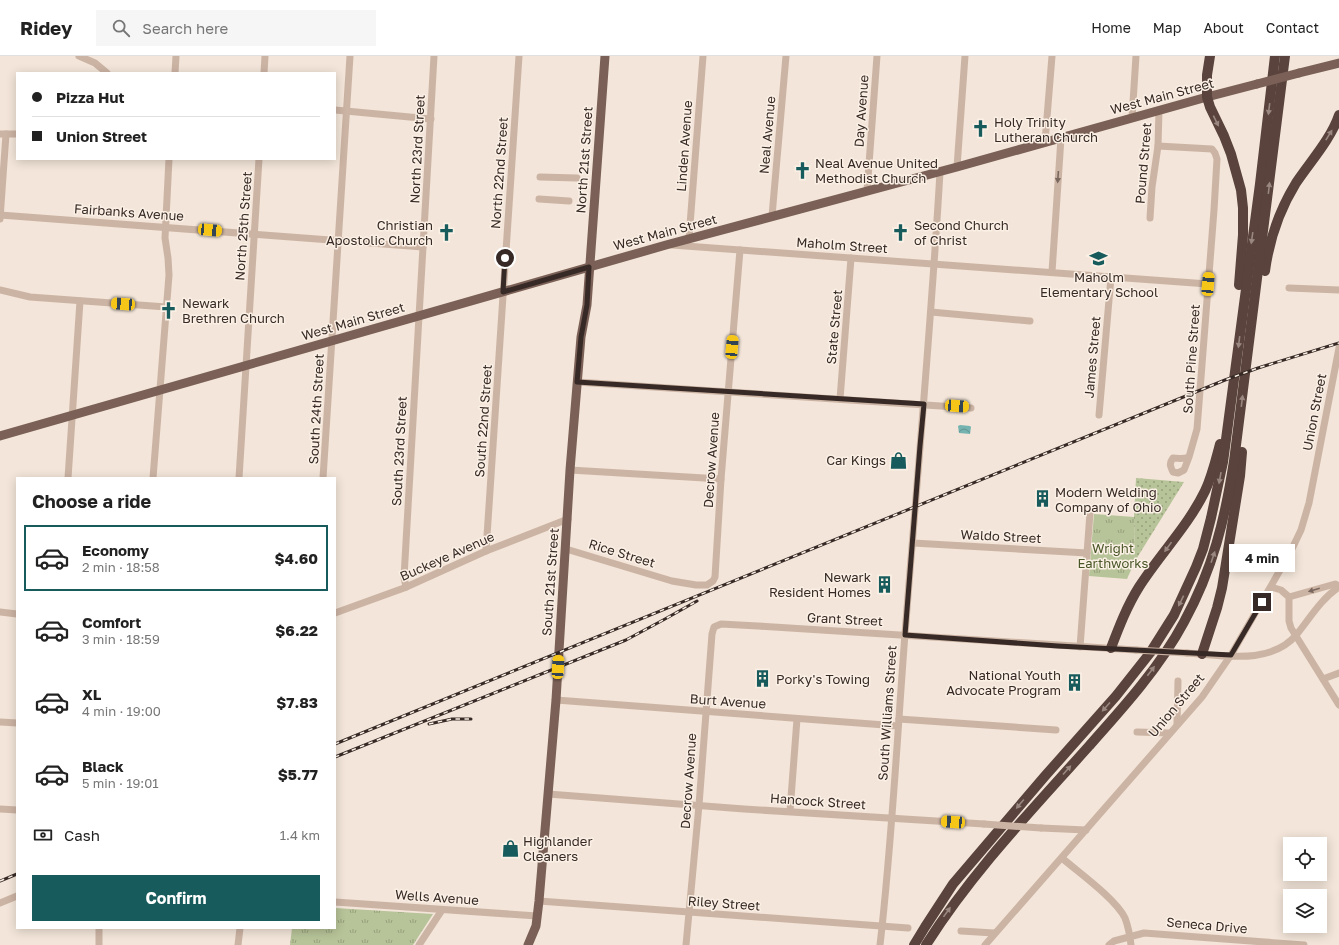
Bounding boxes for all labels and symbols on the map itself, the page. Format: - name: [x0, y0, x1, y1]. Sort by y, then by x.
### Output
- street label: Day Avenue: [850, 74, 872, 148]
- street label: West Main Street: [1108, 74, 1216, 118]
- street label: North 23rd Street: [406, 94, 428, 204]
- street label: Neal Avenue: [756, 95, 778, 175]
- street label: Linden Avenue: [673, 100, 695, 192]
- one-way arrow: [1266, 103, 1272, 115]
- street label: North 21st Street: [572, 106, 596, 214]
- place label: Holy Trinity Lutheran Church: [994, 114, 1098, 145]
- one-way arrow: [1213, 115, 1220, 126]
- street label: North 22nd Street: [487, 116, 511, 230]
- church icon: Holy Trinity Lutheran Church: [971, 119, 991, 139]
- street label: Pound Street: [1131, 122, 1155, 204]
- one-way arrow: [1325, 129, 1332, 141]
- place label: Neal Avenue United Methodist Church: [815, 155, 938, 186]
- church icon: Neal Avenue United Methodist Church: [792, 160, 812, 180]
- street label: North 25th Street: [231, 171, 255, 281]
- one-way arrow: [1054, 171, 1061, 183]
- one-way arrow: [1266, 182, 1273, 194]
- street label: Fairbanks Avenue: [74, 200, 184, 224]
- street label: West Main Street: [611, 210, 719, 254]
- place label: Christian Apostolic Church: [326, 217, 433, 248]
- place label: Second Church of Christ: [914, 217, 1009, 248]
- church icon: Christian Apostolic Church: [436, 222, 456, 242]
- church icon: Second Church of Christ: [891, 222, 911, 242]
- car: [198, 223, 222, 237]
- one-way arrow: [1249, 231, 1255, 244]
- street label: Maholm Street: [796, 234, 888, 256]
- school or university icon: Maholm Elementary School: [1089, 248, 1109, 268]
- route start: [496, 249, 514, 267]
- place label: Maholm Elementary School: [1040, 269, 1158, 300]
- car: [1201, 272, 1215, 296]
- street label: State Street: [823, 289, 845, 365]
- place label: Newark Brethren Church: [182, 295, 285, 326]
- car: [111, 297, 135, 311]
- street label: West Main Street: [300, 299, 406, 343]
- church icon: Newark Brethren Church: [159, 300, 179, 320]
- street label: South Pine Street: [1179, 304, 1203, 414]
- street label: James Street: [1080, 315, 1104, 399]
- car: [725, 335, 739, 359]
- one-way arrow: [1236, 335, 1242, 348]
- street label: South 24th Street: [305, 353, 327, 465]
- street label: South 22nd Street: [471, 364, 495, 478]
- street label: Union Street: [1299, 372, 1329, 452]
- one-way arrow: [1239, 395, 1245, 407]
- street label: South 23rd Street: [388, 396, 410, 506]
- car: [945, 399, 969, 413]
- street label: Decrow Avenue: [700, 412, 722, 508]
- shop icon: Car Kings: [889, 450, 909, 470]
- place label: Car Kings: [826, 452, 886, 468]
- one-way arrow: [1217, 472, 1223, 484]
- place label: Modern Welding Company of Ohio: [1055, 484, 1162, 515]
- building icon: Modern Welding Company of Ohio: [1032, 489, 1052, 509]
- street label: Waldo Street: [960, 526, 1042, 546]
- street label: Buckeye Avenue: [397, 528, 497, 584]
- street label: South 21st Street: [538, 528, 562, 636]
- street label: Rice Street: [587, 535, 657, 571]
- park label: Wright Earthworks: [1077, 540, 1149, 571]
- one-way arrow: [1164, 542, 1172, 553]
- callout: 4 min: [1229, 544, 1295, 572]
- one-way arrow: [1210, 551, 1216, 563]
- place label: Newark Resident Homes: [769, 569, 872, 600]
- building icon: Newark Resident Homes: [874, 574, 894, 594]
- one-way arrow: [1308, 587, 1320, 593]
- route end: [1253, 593, 1271, 611]
- one-way arrow: [1177, 595, 1184, 607]
- street label: Grant Street: [807, 609, 883, 629]
- street label: South Williams Street: [874, 645, 900, 781]
- car: [551, 655, 565, 679]
- one-way arrow: [1147, 665, 1155, 676]
- place label: National Youth Advocate Program: [946, 667, 1061, 698]
- building icon: Porky's Towing: [753, 669, 773, 689]
- street label: Union Street: [1145, 670, 1207, 740]
- place label: Porky's Towing: [776, 671, 870, 687]
- building icon: National Youth Advocate Program: [1064, 672, 1084, 692]
- street label: Burt Avenue: [689, 690, 767, 712]
- one-way arrow: [1102, 702, 1111, 712]
- street label: Decrow Avenue: [677, 733, 699, 829]
- one-way arrow: [1063, 765, 1072, 776]
- street label: Hancock Street: [769, 790, 867, 812]
- one-way arrow: [1016, 799, 1025, 810]
- car: [941, 815, 965, 829]
- place label: Highlander Cleaners: [523, 833, 592, 864]
- shop icon: Highlander Cleaners: [500, 838, 520, 858]
- street label: Wells Avenue: [395, 886, 479, 908]
- street label: Riley Street: [687, 892, 761, 914]
- one-way arrow: [943, 907, 952, 918]
- street label: Seneca Drive: [1166, 913, 1248, 937]

